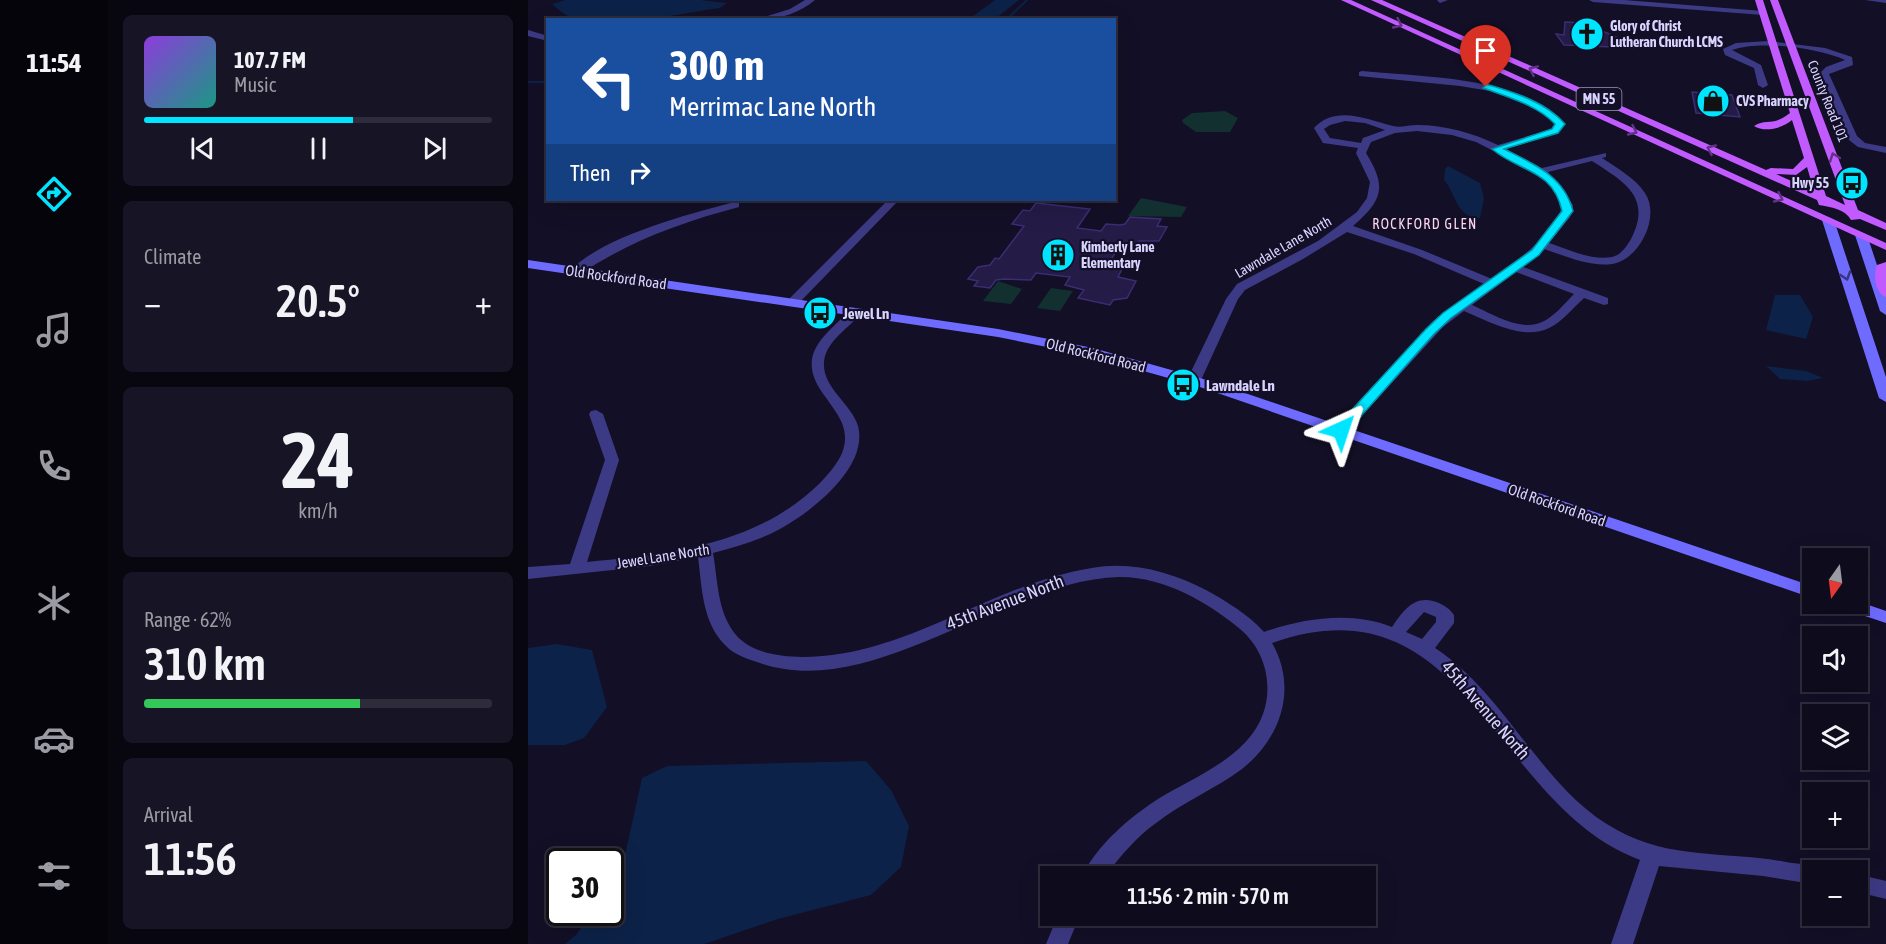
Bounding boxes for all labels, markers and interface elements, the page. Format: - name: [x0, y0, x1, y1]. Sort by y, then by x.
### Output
- church icon: Glory of Christ Lutheran Church LCMS: [1569, 16, 1605, 52]
- one-way arrow: [1391, 17, 1402, 29]
- place label: Glory of Christ Lutheran Church LCMS: [1610, 18, 1723, 50]
- pin: [1460, 25, 1511, 87]
- icon: arrive: [1469, 34, 1502, 67]
- text: 300 m: [669, 41, 764, 89]
- icon: left: [570, 42, 648, 120]
- text: 11:54: [26, 47, 82, 78]
- text: 107.7 FM: [234, 47, 306, 73]
- street label: County Road 101: [1804, 58, 1852, 144]
- one-way arrow: [1528, 66, 1539, 78]
- text: Music: [234, 73, 276, 96]
- shop icon: CVS Pharmacy: [1695, 83, 1731, 119]
- road number: MN 55: [1576, 88, 1622, 110]
- text: Merrimac Lane North: [669, 91, 876, 122]
- place label: CVS Pharmacy: [1736, 93, 1809, 109]
- one-way arrow: [1626, 124, 1637, 136]
- icon: previous: [186, 132, 219, 165]
- icon: pause: [302, 132, 335, 165]
- icon: next: [418, 132, 451, 165]
- one-way arrow: [1707, 145, 1718, 157]
- one-way arrow: [1829, 152, 1842, 163]
- icon: right: [623, 156, 656, 189]
- text: Then: [570, 160, 611, 186]
- bus stop icon: Hwy 55: [1834, 165, 1870, 201]
- icon: directions: [33, 173, 75, 215]
- place label: Hwy 55: [1792, 175, 1829, 191]
- one-way arrow: [1772, 191, 1783, 203]
- street label: Lawndale Lane North: [1232, 213, 1334, 281]
- district label: ROCKFORD GLEN: [1372, 216, 1478, 232]
- building icon: Kimberly Lane Elementary: [1040, 237, 1076, 273]
- place label: Kimberly Lane Elementary: [1081, 239, 1155, 271]
- text: Climate: [144, 245, 201, 268]
- street label: Old Rockford Road: [564, 261, 668, 293]
- one-way arrow: [1839, 270, 1851, 281]
- text: 20.5°: [276, 275, 360, 327]
- text: −: [144, 283, 161, 321]
- text: +: [475, 283, 492, 321]
- bus stop icon: Jewel Ln: [802, 295, 838, 331]
- place label: Jewel Ln: [842, 305, 889, 322]
- icon: music: [33, 309, 75, 351]
- street label: Old Rockford Road: [1045, 334, 1147, 376]
- bus stop icon: Lawndale Ln: [1165, 367, 1201, 403]
- place label: Lawndale Ln: [1206, 377, 1275, 394]
- position arrow: [1309, 398, 1373, 462]
- text: 24: [281, 415, 355, 505]
- icon: phone: [33, 445, 75, 487]
- street label: Old Rockford Road: [1506, 480, 1608, 530]
- text: km/h: [298, 499, 338, 522]
- street label: Jewel Lane North: [615, 540, 711, 572]
- north arrow: [1802, 548, 1868, 614]
- map controls: [1802, 548, 1868, 926]
- street label: 45th Avenue North: [943, 570, 1067, 634]
- icon: climate: [33, 582, 75, 624]
- text: Range · 62%: [144, 608, 231, 631]
- button: sound: [1802, 626, 1868, 692]
- text: 310 km: [144, 638, 266, 690]
- street label: 45th Avenue North: [1437, 656, 1535, 764]
- button: layers: [1802, 704, 1868, 770]
- icon: car: [33, 718, 75, 760]
- button: +: [1802, 782, 1868, 848]
- text: Arrival: [144, 803, 193, 826]
- text: 11:56: [144, 833, 237, 885]
- speed limit sign: 30: [546, 848, 624, 926]
- icon: filters: [33, 855, 75, 897]
- button: −: [1802, 860, 1868, 926]
- text: 11:56 · 2 min · 570 m: [1127, 883, 1289, 909]

